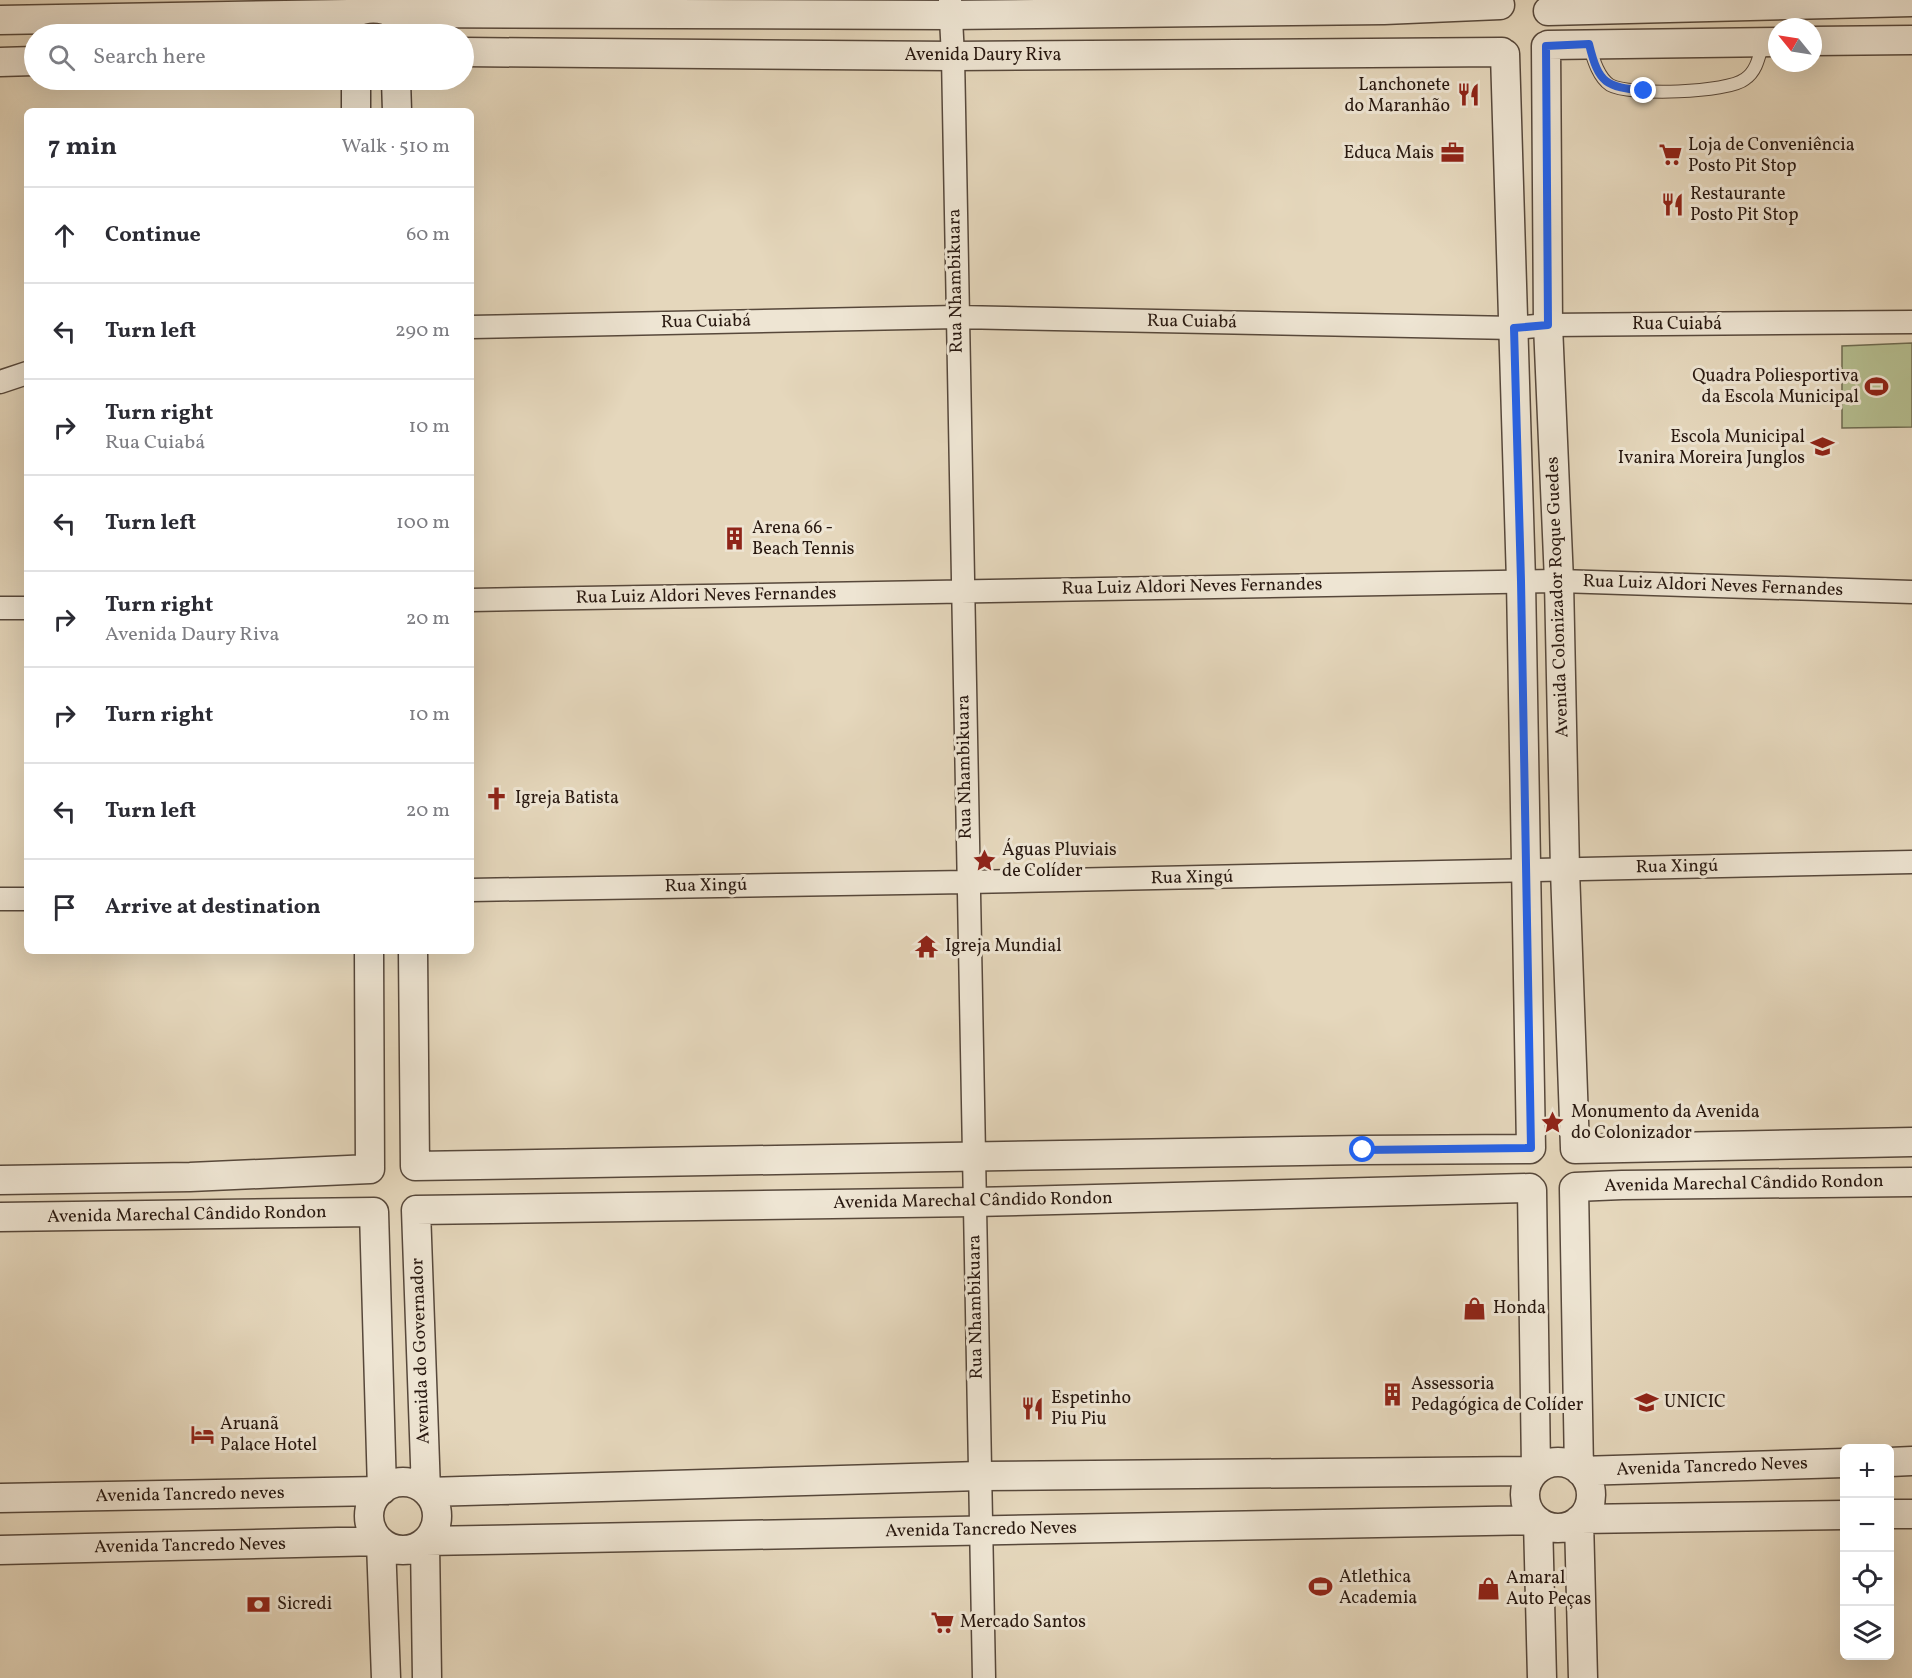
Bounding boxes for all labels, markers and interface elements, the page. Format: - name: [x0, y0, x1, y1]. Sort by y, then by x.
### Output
- north arrow: [1768, 18, 1822, 72]
- search box: [24, 24, 474, 90]
- icon: search: [45, 41, 78, 74]
- text: Search here: [93, 42, 206, 73]
- street label: Avenida Daury Riva: [904, 43, 1062, 68]
- place label: Lanchonete do Maranhão: [1344, 73, 1450, 119]
- route end: [1630, 77, 1656, 103]
- restaurant icon: Lanchonete do Maranhão: [1455, 82, 1481, 108]
- text: 7 min: [48, 129, 117, 165]
- text: Walk · 510 m: [341, 133, 450, 161]
- place label: Loja de Conveniência Posto Pit Stop: [1688, 133, 1855, 179]
- office icon: Educa Mais: [1439, 140, 1465, 166]
- place label: Educa Mais: [1343, 141, 1434, 166]
- supermarket icon: Loja de Conveniência Posto Pit Stop: [1657, 142, 1683, 168]
- place label: Restaurante Posto Pit Stop: [1690, 182, 1798, 228]
- restaurant icon: Restaurante Posto Pit Stop: [1659, 191, 1685, 217]
- street label: Rua Nhambikuara: [942, 208, 970, 354]
- icon: ahead: [48, 219, 81, 252]
- text: Continue: [105, 220, 201, 251]
- text: 60 m: [406, 221, 450, 249]
- street label: Rua Cuiabá: [661, 309, 751, 335]
- street label: Rua Cuiabá: [1147, 309, 1237, 335]
- street label: Rua Cuiabá: [1632, 312, 1722, 337]
- icon: left: [48, 315, 81, 348]
- text: Turn left: [105, 316, 196, 347]
- text: 290 m: [395, 317, 450, 345]
- place label: Quadra Poliesportiva da Escola Municipal: [1692, 364, 1859, 410]
- sports icon: Quadra Poliesportiva da Escola Municipal: [1864, 373, 1890, 399]
- text: Turn right: [105, 398, 213, 429]
- icon: right: [48, 411, 81, 444]
- text: 10 m: [409, 413, 450, 441]
- place label: Escola Municipal Ivanira Moreira Junglos: [1618, 425, 1805, 471]
- text: Rua Cuiabá: [105, 429, 205, 457]
- school or university icon: Escola Municipal Ivanira Moreira Junglos: [1810, 434, 1836, 460]
- street label: Avenida Colonizador Roque Guedes: [1541, 456, 1575, 738]
- icon: left: [48, 507, 81, 540]
- text: Turn left: [105, 508, 196, 539]
- text: 100 m: [396, 509, 450, 537]
- place label: Arena 66 - Beach Tennis: [752, 516, 855, 562]
- building icon: Arena 66 - Beach Tennis: [721, 525, 747, 551]
- street label: Rua Luiz Aldori Neves Fernandes: [1582, 569, 1844, 603]
- street label: Rua Luiz Aldori Neves Fernandes: [1061, 572, 1323, 602]
- street label: Rua Luiz Aldori Neves Fernandes: [575, 581, 837, 611]
- text: Turn right: [105, 590, 213, 621]
- icon: right: [48, 603, 81, 636]
- text: 20 m: [406, 605, 450, 633]
- text: Avenida Daury Riva: [105, 621, 280, 649]
- street label: Rua Nhambikuara: [951, 694, 979, 840]
- icon: right: [48, 699, 81, 732]
- text: Turn right: [105, 700, 213, 731]
- text: 10 m: [409, 701, 450, 729]
- church icon: Igreja Batista: [484, 785, 510, 811]
- place label: Igreja Batista: [515, 786, 619, 811]
- icon: left: [48, 795, 81, 828]
- text: Turn left: [105, 796, 196, 827]
- text: 20 m: [406, 797, 450, 825]
- place label: Águas Pluviais de Colíder: [1002, 838, 1117, 884]
- place icon: Águas Pluviais de Colíder: [971, 847, 997, 873]
- street label: Rua Xingú: [1636, 854, 1718, 880]
- street label: Rua Xingú: [1151, 865, 1233, 891]
- street label: Rua Xingú: [665, 873, 747, 899]
- icon: arrive: [48, 891, 81, 924]
- text: Arrive at destination: [105, 892, 321, 923]
- temple icon: Igreja Mundial: [914, 933, 940, 959]
- place label: Igreja Mundial: [945, 934, 1062, 959]
- place label: Monumento da Avenida do Colonizador: [1571, 1100, 1760, 1146]
- place icon: Monumento da Avenida do Colonizador: [1540, 1109, 1566, 1135]
- route start: [1349, 1136, 1375, 1162]
- street label: Avenida Marechal Cândido Rondon: [1604, 1169, 1884, 1199]
- street label: Avenida Marechal Cândido Rondon: [833, 1186, 1113, 1216]
- street label: Avenida Marechal Cândido Rondon: [47, 1200, 327, 1230]
- street label: Rua Nhambikuara: [962, 1234, 990, 1380]
- street label: Avenida do Governador: [405, 1257, 437, 1445]
- shop icon: Honda: [1462, 1295, 1488, 1321]
- place label: Honda: [1493, 1296, 1546, 1321]
- place label: Assessoria Pedagógica de Colíder: [1411, 1372, 1584, 1418]
- building icon: Assessoria Pedagógica de Colíder: [1380, 1381, 1406, 1407]
- place label: Espetinho Piu Piu: [1051, 1386, 1131, 1432]
- school or university icon: UNICIC: [1633, 1389, 1659, 1415]
- place label: UNICIC: [1664, 1390, 1726, 1415]
- restaurant icon: Espetinho Piu Piu: [1020, 1395, 1046, 1421]
- place label: Aruanã Palace Hotel: [220, 1412, 317, 1458]
- hotel icon: Aruanã Palace Hotel: [189, 1421, 215, 1447]
- map controls: [1840, 1444, 1894, 1660]
- button: +: [1840, 1444, 1894, 1498]
- street label: Avenida Tancredo Neves: [1616, 1451, 1808, 1483]
- street label: Avenida Tancredo neves: [95, 1481, 285, 1509]
- button: −: [1840, 1498, 1894, 1552]
- street label: Avenida Tancredo Neves: [885, 1516, 1077, 1544]
- street label: Avenida Tancredo Neves: [94, 1532, 286, 1560]
- button: locate: [1840, 1552, 1894, 1606]
- place label: Atlethica Academia: [1339, 1565, 1417, 1611]
- place label: Amaral Auto Peças: [1506, 1566, 1591, 1612]
- sports icon: Atlethica Academia: [1308, 1574, 1334, 1600]
- shop icon: Amaral Auto Peças: [1475, 1575, 1501, 1601]
- bank icon: Sicredi: [246, 1591, 272, 1617]
- place label: Sicredi: [277, 1592, 332, 1617]
- button: layers: [1840, 1606, 1894, 1660]
- supermarket icon: Mercado Santos: [929, 1609, 955, 1635]
- place label: Mercado Santos: [960, 1610, 1086, 1635]

